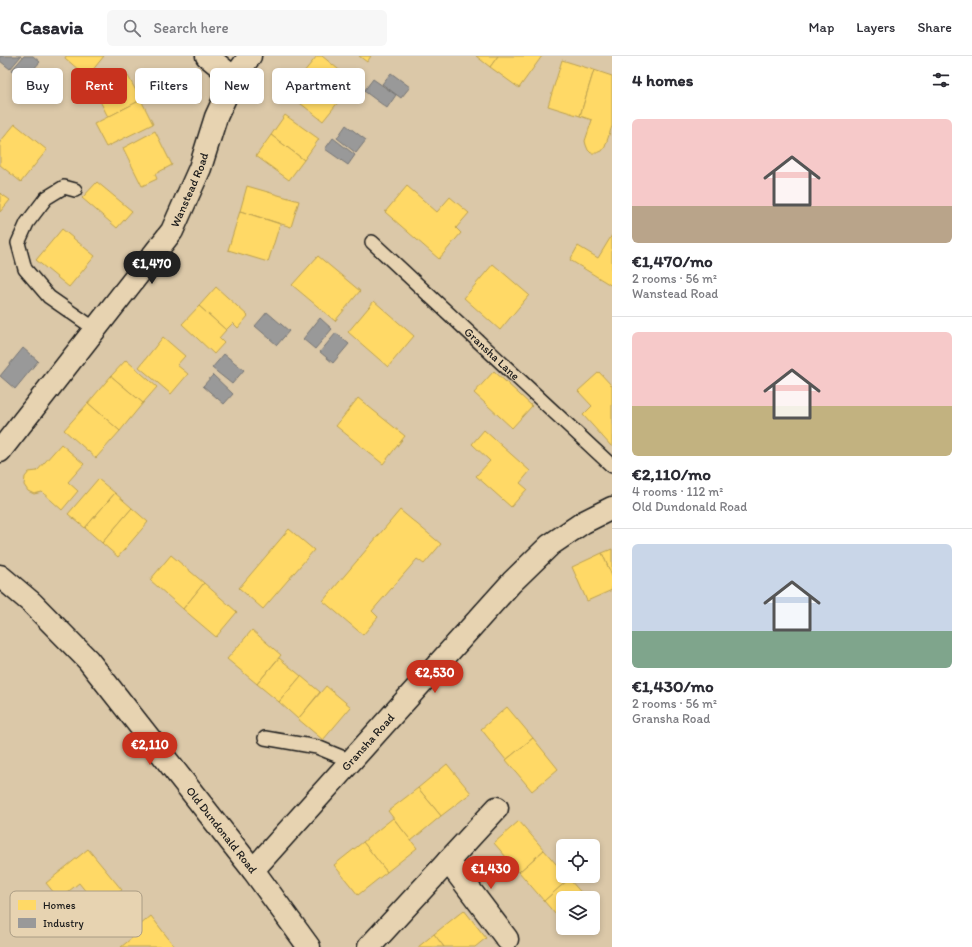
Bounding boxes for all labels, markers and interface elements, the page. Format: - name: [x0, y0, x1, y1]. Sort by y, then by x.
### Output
- search box: [107, 10, 387, 46]
- text: Casavia: [20, 16, 83, 39]
- icon: search: [121, 17, 143, 39]
- text: Search here: [153, 19, 229, 37]
- text: Map: [809, 19, 834, 36]
- text: Layers: [856, 19, 895, 36]
- text: Share: [917, 19, 952, 36]
- chip: Buy: [12, 68, 63, 104]
- chip: Rent: [71, 68, 127, 104]
- chip: Filters: [135, 68, 202, 104]
- chip: New: [210, 68, 264, 104]
- chip: Apartment: [272, 68, 365, 104]
- icon: filters: [930, 69, 952, 91]
- text: 4 homes: [632, 70, 693, 90]
- icon: home: [756, 145, 828, 217]
- street label: Wanstead Road: [168, 150, 212, 229]
- pin: €1,470: [119, 251, 185, 285]
- text: €1,470/mo: [632, 251, 713, 271]
- text: €1,470: [133, 256, 171, 271]
- text: 2 rooms · 56 m²: [632, 271, 717, 286]
- text: Wanstead Road: [632, 286, 718, 301]
- street label: Gransha Lane: [461, 325, 523, 383]
- icon: home: [756, 358, 828, 430]
- text: €2,110/mo: [632, 464, 711, 484]
- text: 4 rooms · 112 m²: [632, 484, 723, 499]
- text: Old Dundonald Road: [632, 499, 747, 514]
- icon: home: [756, 570, 828, 642]
- pin: €2,530: [402, 660, 468, 694]
- text: €2,530: [415, 665, 455, 680]
- text: €1,430/mo: [632, 676, 714, 696]
- text: 2 rooms · 56 m²: [632, 696, 717, 711]
- street label: Gransha Road: [339, 710, 398, 774]
- text: Gransha Road: [632, 711, 710, 726]
- pin: €2,110: [117, 732, 183, 766]
- text: €2,110: [131, 737, 169, 752]
- street label: Old Dundonald Road: [183, 784, 260, 877]
- map controls: [556, 839, 600, 935]
- button: locate: [556, 839, 600, 883]
- pin: €1,430: [458, 856, 524, 890]
- text: €1,430: [471, 861, 511, 876]
- legend: [10, 891, 142, 937]
- button: layers: [556, 891, 600, 935]
- text: Homes: [43, 899, 76, 912]
- text: Industry: [43, 917, 85, 930]

